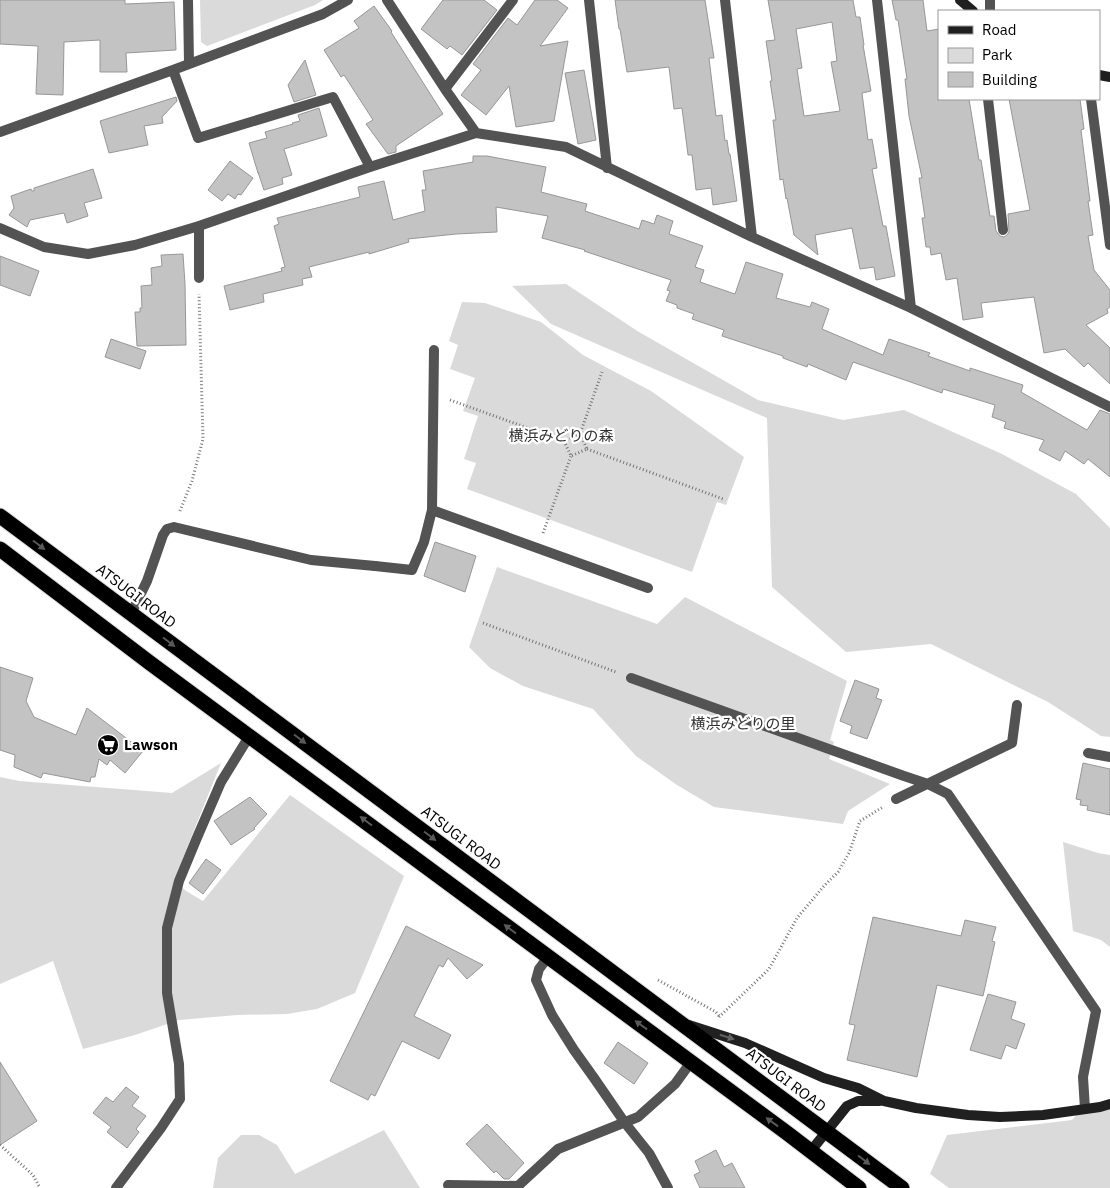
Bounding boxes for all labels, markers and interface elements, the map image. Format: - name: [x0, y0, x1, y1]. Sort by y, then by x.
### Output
- legend: [938, 10, 1100, 100]
- text: Road: [982, 20, 1017, 39]
- text: Park: [982, 45, 1012, 64]
- text: Building: [982, 70, 1037, 89]
- park label: 横浜みどりの森: [508, 426, 614, 445]
- one-way arrow: [32, 540, 46, 550]
- street label: ATSUGI ROAD: [92, 559, 180, 632]
- one-way arrow: [162, 637, 176, 647]
- park label: 横浜みどりの里: [690, 714, 796, 733]
- supermarket icon: Lawson: [96, 733, 120, 757]
- one-way arrow: [293, 734, 307, 744]
- place label: Lawson: [124, 735, 178, 754]
- street label: ATSUGI ROAD: [417, 801, 505, 874]
- one-way arrow: [360, 816, 373, 827]
- one-way arrow: [423, 831, 436, 842]
- one-way arrow: [504, 923, 517, 934]
- one-way arrow: [634, 1020, 648, 1030]
- one-way arrow: [720, 1034, 735, 1042]
- street label: ATSUGI ROAD: [742, 1043, 830, 1116]
- one-way arrow: [766, 1116, 779, 1127]
- one-way arrow: [857, 1154, 870, 1165]

